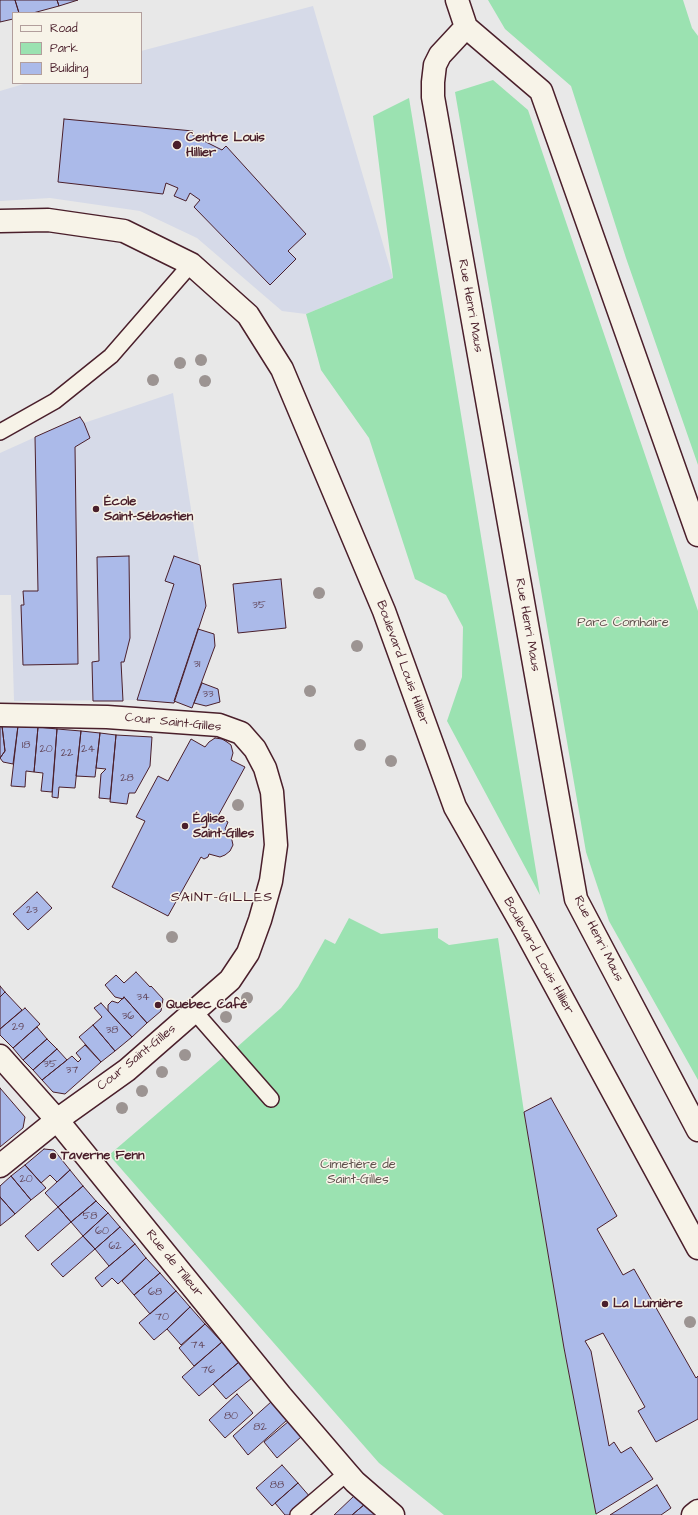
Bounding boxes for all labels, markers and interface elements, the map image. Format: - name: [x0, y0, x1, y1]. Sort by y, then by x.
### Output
- legend: [12, 12, 142, 84]
- text: Road: [50, 20, 78, 37]
- text: Park: [50, 40, 78, 57]
- text: Building: [50, 60, 88, 77]
- place label: Centre Louis Hillier: [186, 130, 265, 161]
- marker: Centre Louis Hillier: [171, 139, 183, 151]
- street label: Rue Henri Maus: [454, 258, 486, 354]
- place label: École Saint-Sébastien: [104, 494, 193, 525]
- marker: École Saint-Sébastien: [91, 504, 101, 514]
- street label: Rue Henri Maus: [511, 577, 543, 673]
- house number: 35: [252, 599, 266, 613]
- street label: Boulevard Louis Hillier: [372, 599, 432, 727]
- park label: Parc Comhaire: [577, 615, 669, 631]
- house number: 31: [193, 658, 201, 672]
- house number: 33: [202, 688, 214, 702]
- street label: Cour Saint-Gilles: [124, 710, 222, 736]
- house number: 18: [22, 739, 30, 753]
- house number: 20: [39, 743, 53, 757]
- house number: 24: [81, 743, 95, 757]
- house number: 22: [61, 747, 73, 761]
- house number: 28: [120, 772, 134, 786]
- place label: Église Saint-Gilles: [193, 811, 254, 842]
- marker: Église Saint-Gilles: [180, 821, 190, 831]
- district label: SAINT-GILLES: [171, 890, 273, 906]
- street label: Rue Henri Maus: [570, 893, 626, 985]
- street label: Boulevard Louis Hillier: [499, 895, 577, 1017]
- house number: 23: [26, 904, 38, 918]
- house number: 34: [136, 991, 150, 1005]
- place label: Quebec Café: [166, 997, 247, 1013]
- marker: Quebec Café: [153, 1000, 163, 1010]
- house number: 36: [122, 1010, 134, 1024]
- house number: 29: [12, 1021, 24, 1035]
- street label: Cour Saint-Gilles: [94, 1021, 180, 1095]
- house number: 38: [106, 1024, 118, 1038]
- house number: 35: [43, 1058, 57, 1072]
- house number: 37: [66, 1064, 78, 1078]
- place label: Taverne Fenn: [61, 1148, 144, 1164]
- marker: Taverne Fenn: [48, 1151, 58, 1161]
- park label: Cimetière de Saint-Gilles: [320, 1157, 396, 1188]
- house number: 20: [19, 1173, 33, 1187]
- house number: 58: [83, 1210, 97, 1224]
- house number: 60: [95, 1225, 109, 1239]
- street label: Rue de Tilleur: [142, 1227, 206, 1301]
- house number: 62: [108, 1240, 122, 1254]
- house number: 68: [148, 1286, 162, 1300]
- place label: La Lumière: [613, 1296, 683, 1312]
- marker: La Lumière: [600, 1299, 610, 1309]
- house number: 70: [155, 1311, 169, 1325]
- house number: 74: [191, 1339, 205, 1353]
- house number: 76: [201, 1364, 215, 1378]
- house number: 80: [224, 1410, 238, 1424]
- house number: 82: [253, 1421, 267, 1435]
- house number: 88: [270, 1479, 284, 1493]

